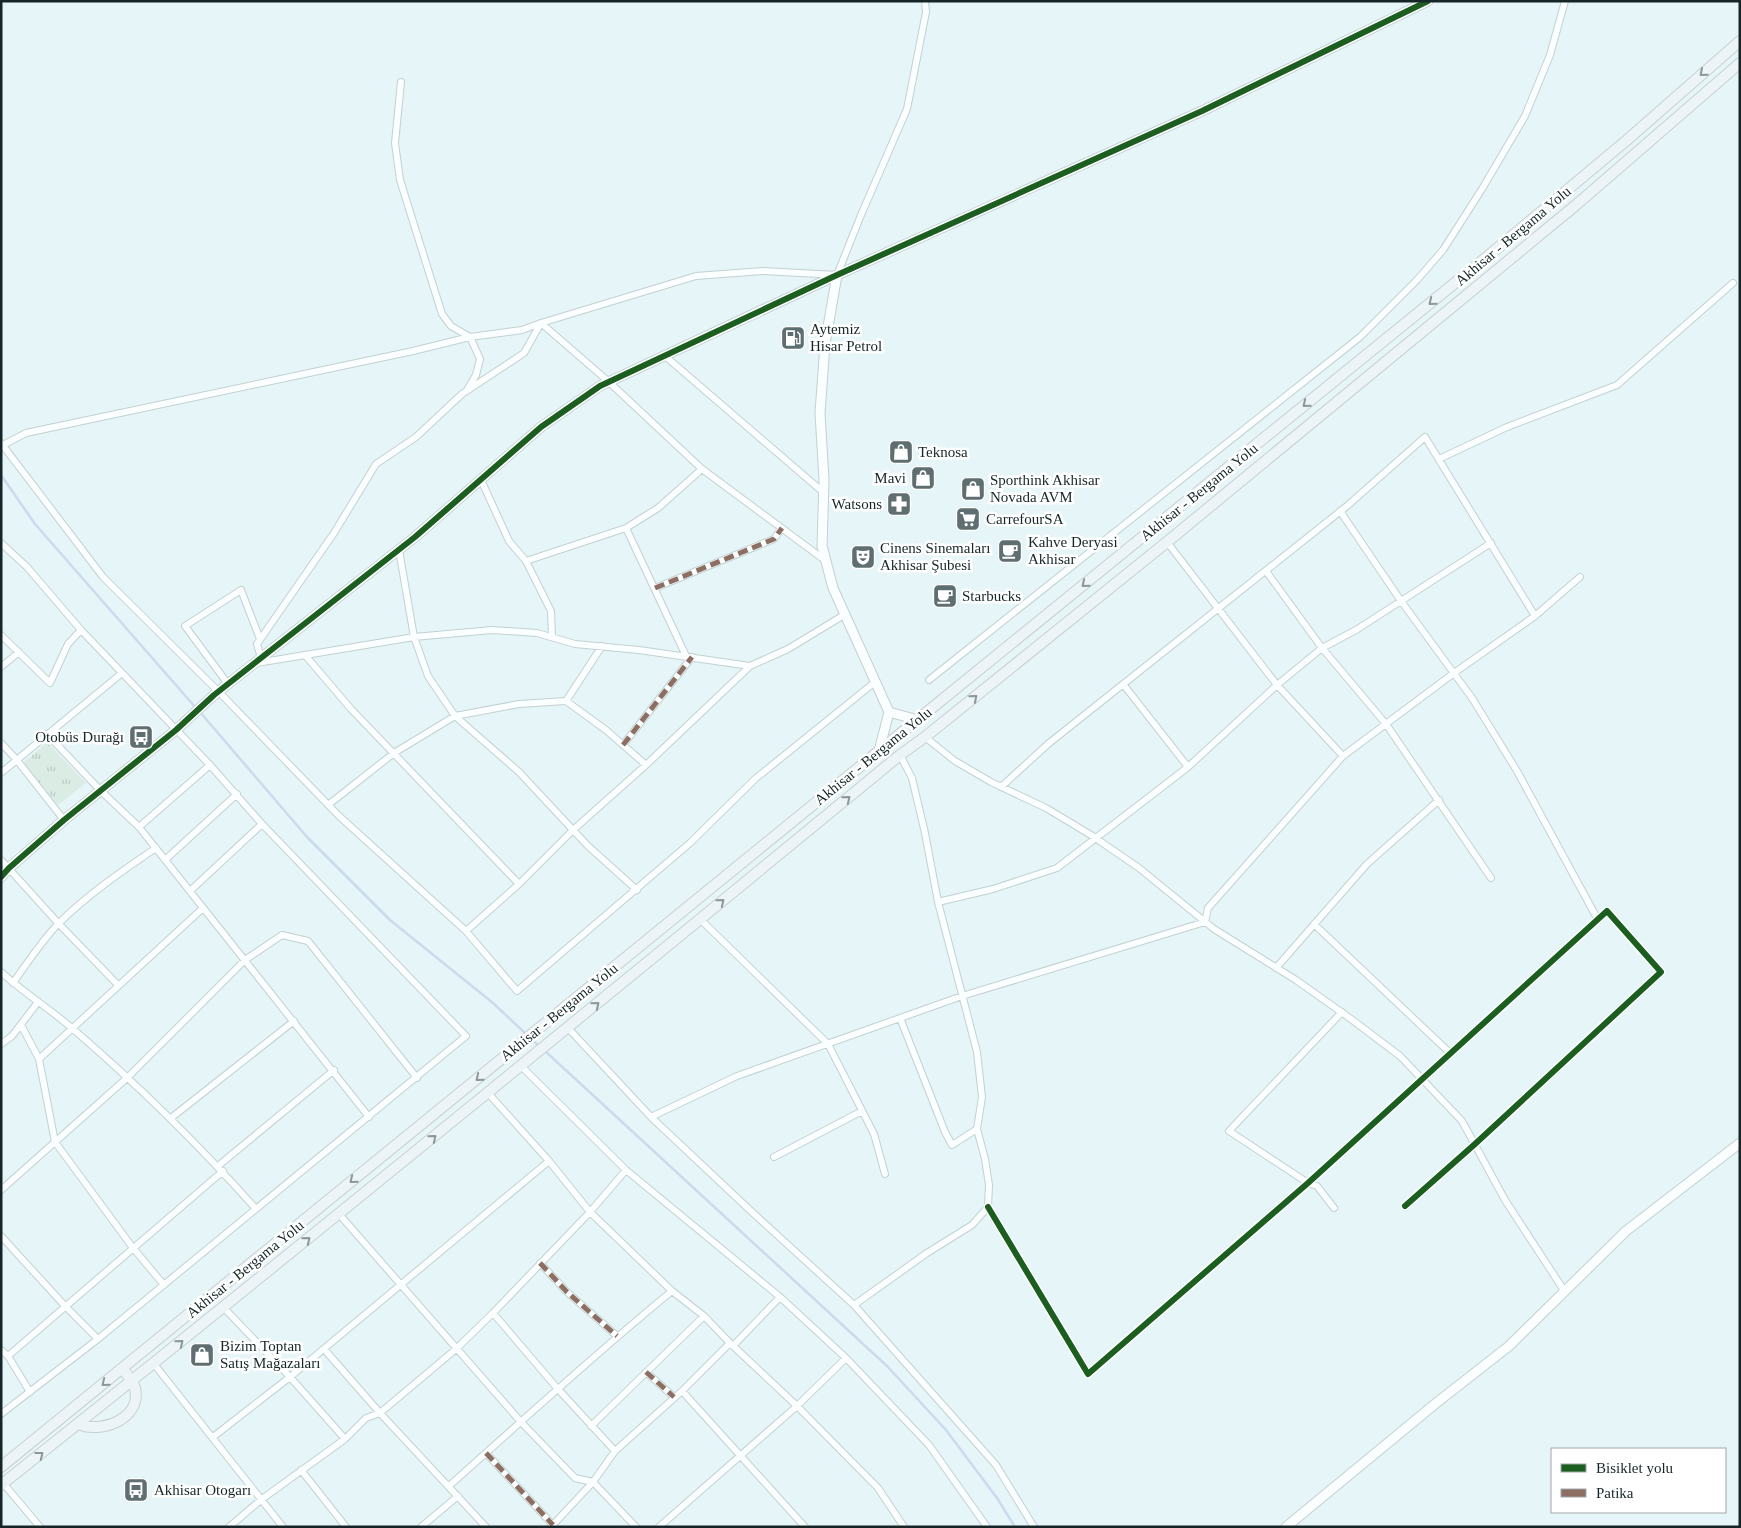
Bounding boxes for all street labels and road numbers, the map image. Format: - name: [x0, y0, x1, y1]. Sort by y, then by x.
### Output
- street label: Akhisar - Bergama Yolu: [1452, 183, 1574, 289]
- street label: Akhisar - Bergama Yolu: [1137, 440, 1261, 544]
- street label: Akhisar - Bergama Yolu: [811, 704, 935, 808]
- street label: Akhisar - Bergama Yolu: [497, 960, 621, 1064]
- street label: Akhisar - Bergama Yolu: [183, 1217, 307, 1321]

